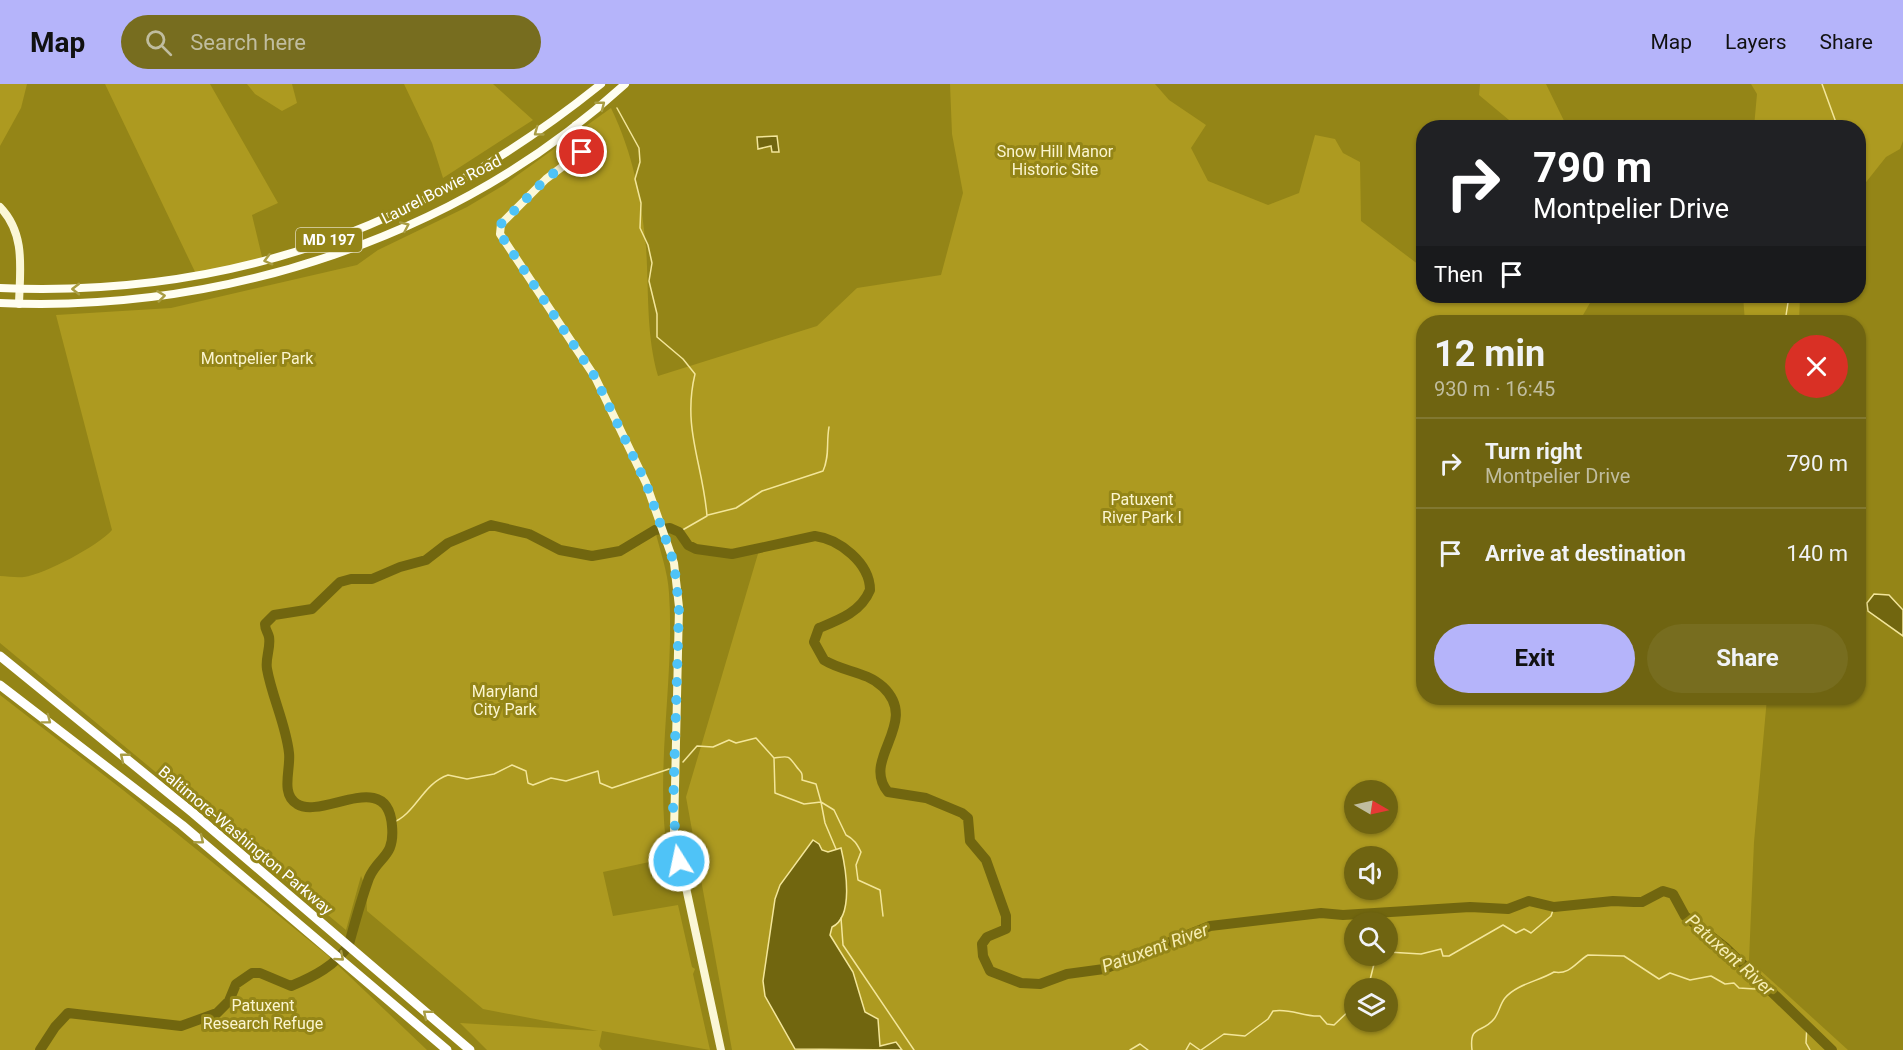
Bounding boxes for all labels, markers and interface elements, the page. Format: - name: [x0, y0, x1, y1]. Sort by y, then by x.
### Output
- search box: [121, 15, 541, 69]
- text: Map: [30, 26, 85, 59]
- icon: search: [142, 26, 175, 59]
- text: Search here: [190, 30, 306, 55]
- text: Map: [1650, 30, 1692, 54]
- text: Layers: [1725, 30, 1786, 54]
- text: Share: [1819, 30, 1873, 54]
- one-way arrow: [594, 101, 605, 112]
- one-way arrow: [533, 125, 544, 136]
- pin: [556, 126, 607, 177]
- icon: arrive: [565, 135, 598, 168]
- park label: Snow Hill Manor Historic Site: [997, 142, 1114, 179]
- text: 790 m: [1533, 143, 1652, 192]
- icon: right: [1434, 144, 1512, 222]
- street label: Laurel Bowie Road: [378, 151, 504, 228]
- text: Montpelier Drive: [1533, 193, 1729, 225]
- one-way arrow: [398, 222, 409, 234]
- road number: MD 197: [296, 228, 362, 252]
- one-way arrow: [263, 253, 274, 265]
- icon: arrive: [1495, 258, 1528, 291]
- text: Then: [1434, 262, 1483, 287]
- one-way arrow: [71, 283, 80, 295]
- one-way arrow: [157, 290, 166, 303]
- text: 12 min: [1434, 333, 1545, 375]
- button: close: [1785, 335, 1848, 398]
- park label: Montpelier Park: [201, 349, 314, 368]
- text: 930 m · 16:45: [1434, 377, 1555, 401]
- text: Turn right: [1485, 439, 1582, 464]
- icon: right: [1434, 447, 1467, 480]
- text: 790 m: [1786, 451, 1848, 476]
- text: Montpelier Drive: [1485, 464, 1630, 488]
- park label: Patuxent River Park I: [1102, 490, 1182, 527]
- icon: arrive: [1434, 537, 1467, 570]
- text: Arrive at destination: [1485, 541, 1686, 566]
- text: 140 m: [1786, 541, 1848, 566]
- button: Exit: [1434, 624, 1635, 693]
- button: Share: [1647, 624, 1848, 693]
- park label: Maryland City Park: [472, 682, 538, 719]
- one-way arrow: [40, 712, 51, 723]
- one-way arrow: [120, 753, 131, 764]
- street label: Baltimore-Washington Parkway: [155, 762, 337, 919]
- north arrow: [1344, 780, 1398, 834]
- map controls: [1344, 780, 1398, 1032]
- position arrow: [647, 829, 711, 893]
- one-way arrow: [193, 833, 204, 844]
- button: sound: [1344, 846, 1398, 900]
- water label: Patuxent River: [1682, 909, 1780, 1001]
- button: search: [1344, 912, 1398, 966]
- water label: Patuxent River: [1099, 918, 1212, 977]
- one-way arrow: [333, 950, 344, 961]
- button: layers: [1344, 978, 1398, 1032]
- park label: Patuxent Research Refuge: [203, 996, 323, 1033]
- one-way arrow: [423, 1010, 434, 1021]

